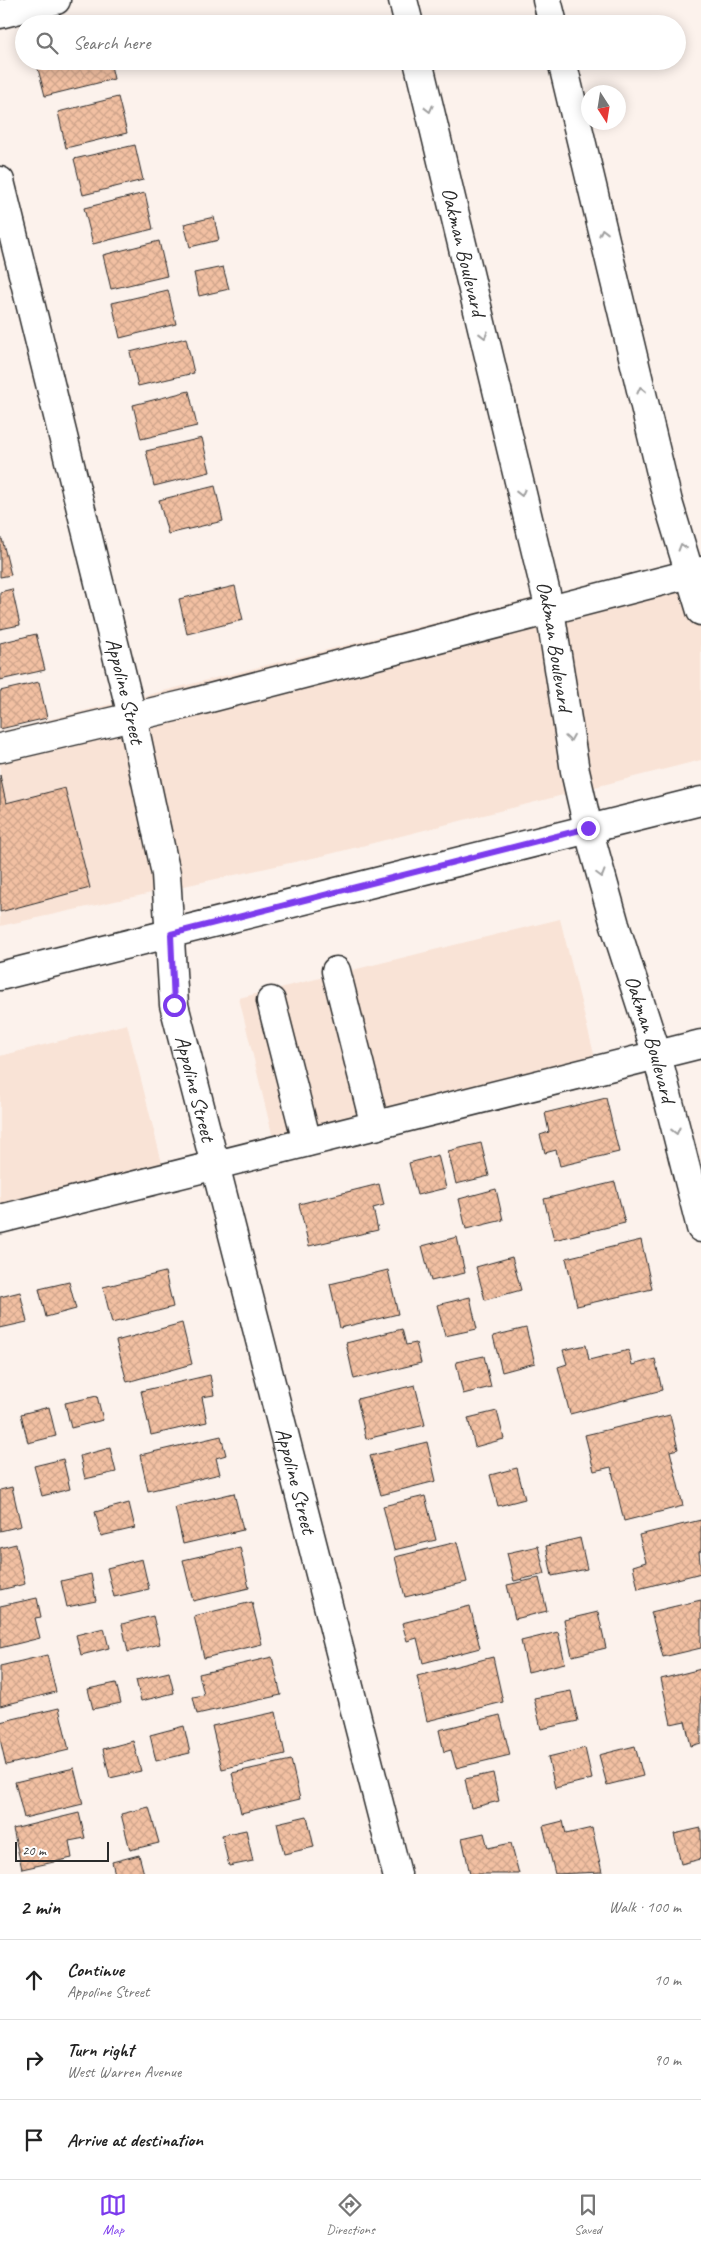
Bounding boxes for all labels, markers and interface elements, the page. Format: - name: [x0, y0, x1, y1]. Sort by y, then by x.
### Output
- search box: [15, 15, 686, 70]
- icon: search: [33, 29, 61, 57]
- text: Search here: [73, 31, 150, 55]
- north arrow: [581, 85, 626, 130]
- one-way arrow: [423, 104, 434, 113]
- street label: Oakman Boulevard: [436, 185, 493, 322]
- one-way arrow: [598, 228, 609, 237]
- one-way arrow: [478, 330, 488, 338]
- one-way arrow: [636, 386, 647, 395]
- one-way arrow: [516, 488, 526, 496]
- one-way arrow: [678, 544, 688, 552]
- street label: Oakman Boulevard: [531, 579, 579, 716]
- street label: Appoline Street: [100, 635, 151, 748]
- one-way arrow: [564, 734, 575, 742]
- route end: [577, 817, 600, 840]
- one-way arrow: [596, 870, 606, 878]
- street label: Oakman Boulevard: [619, 972, 682, 1109]
- route start: [163, 994, 186, 1017]
- street label: Appoline Street: [169, 1033, 222, 1146]
- one-way arrow: [670, 1127, 681, 1136]
- street label: Appoline Street: [270, 1425, 323, 1538]
- scale bar: [15, 1839, 109, 1862]
- text: 20 m: [22, 1842, 46, 1859]
- text: 2 min: [20, 1894, 60, 1920]
- text: Walk · 100 m: [609, 1897, 681, 1917]
- text: Continue: [67, 1958, 124, 1982]
- icon: ahead: [20, 1966, 48, 1994]
- text: 10 m: [654, 1970, 681, 1990]
- text: Appoline Street: [67, 1982, 149, 2002]
- text: Turn right: [67, 2038, 134, 2062]
- icon: right: [20, 2046, 48, 2074]
- text: 90 m: [654, 2050, 681, 2070]
- text: West Warren Avenue: [67, 2062, 181, 2082]
- icon: arrive: [20, 2126, 48, 2154]
- text: Arrive at destination: [67, 2128, 203, 2152]
- tab: Map: [99, 2191, 127, 2238]
- tab: Directions: [326, 2191, 375, 2238]
- tab: Saved: [574, 2191, 602, 2238]

